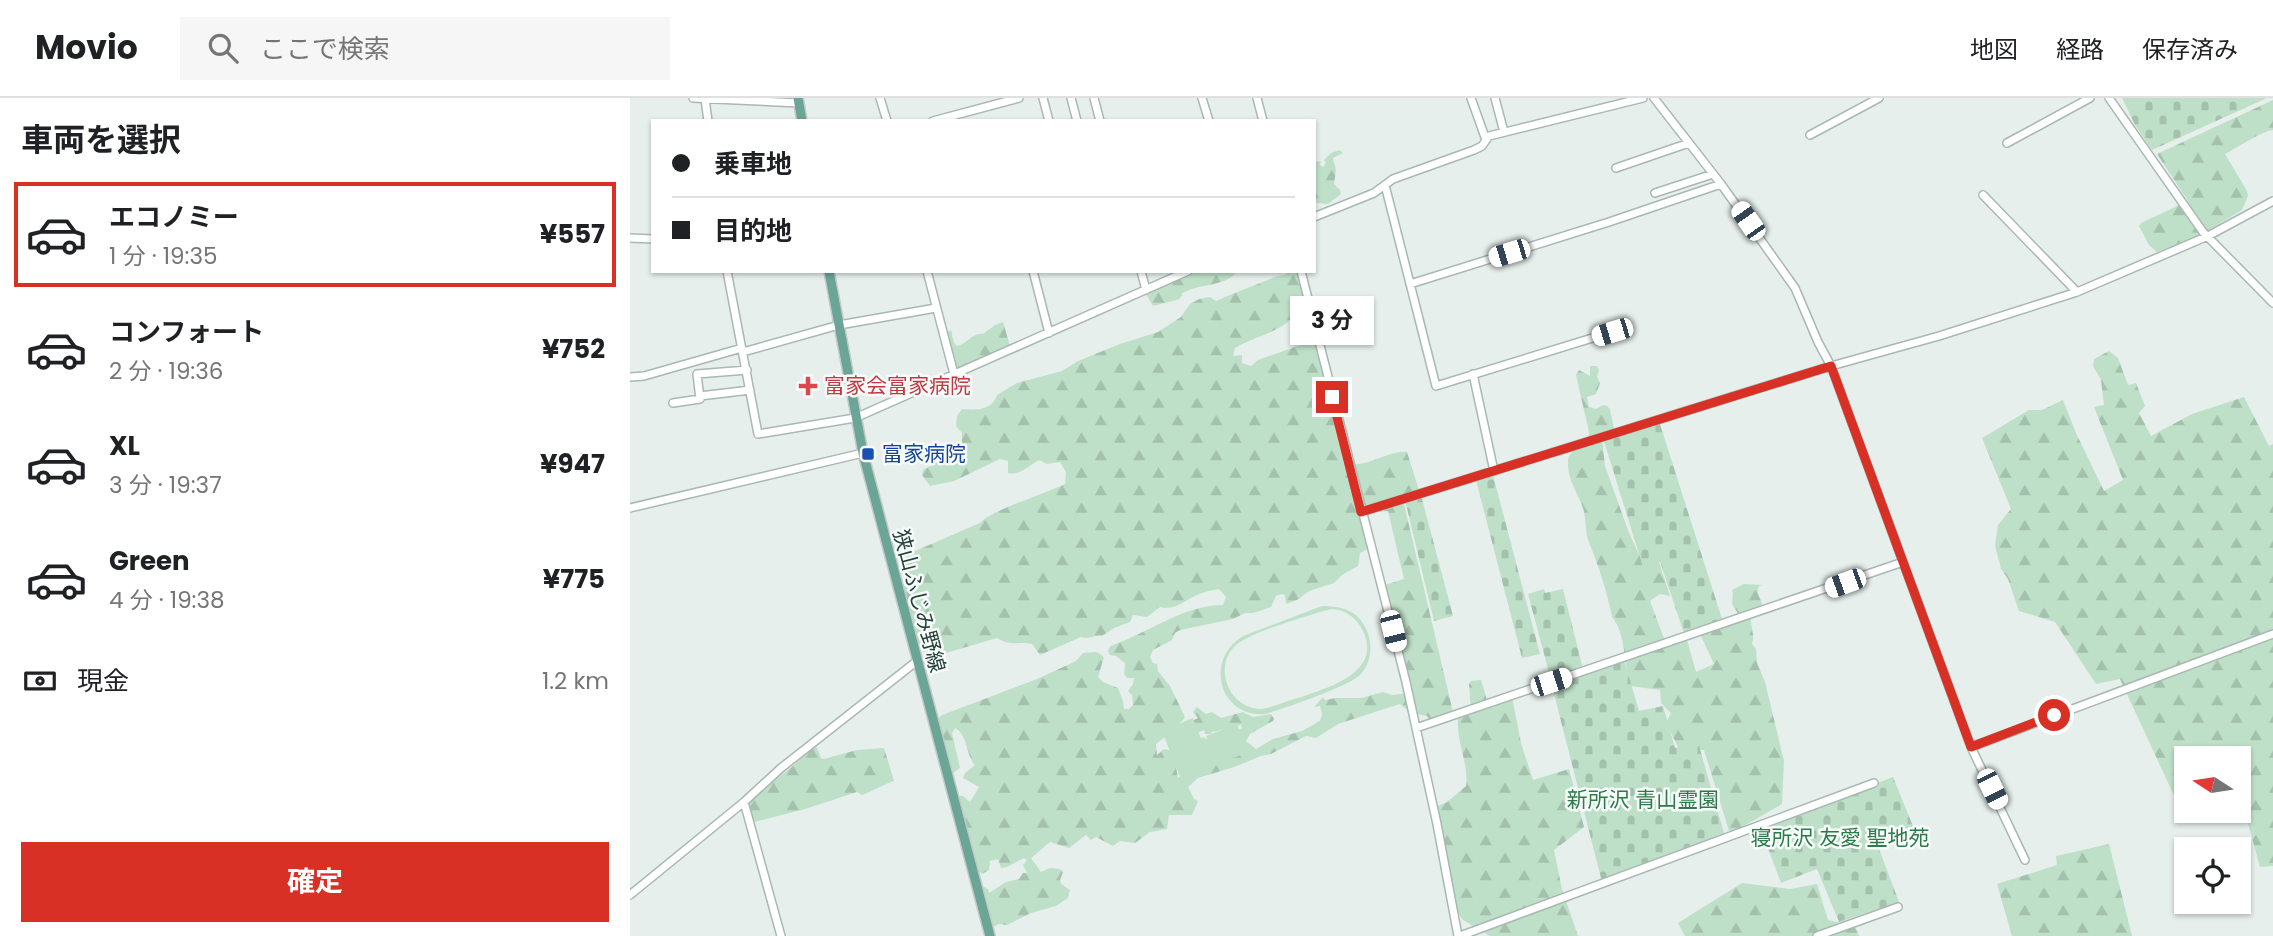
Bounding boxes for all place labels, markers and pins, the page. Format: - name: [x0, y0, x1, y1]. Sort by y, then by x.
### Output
- place label: 富家会富家病院: [824, 371, 971, 400]
- marker: 富家会富家病院: [798, 376, 818, 396]
- place label: 富家病院: [882, 439, 966, 468]
- marker: 富家病院: [860, 446, 876, 462]

